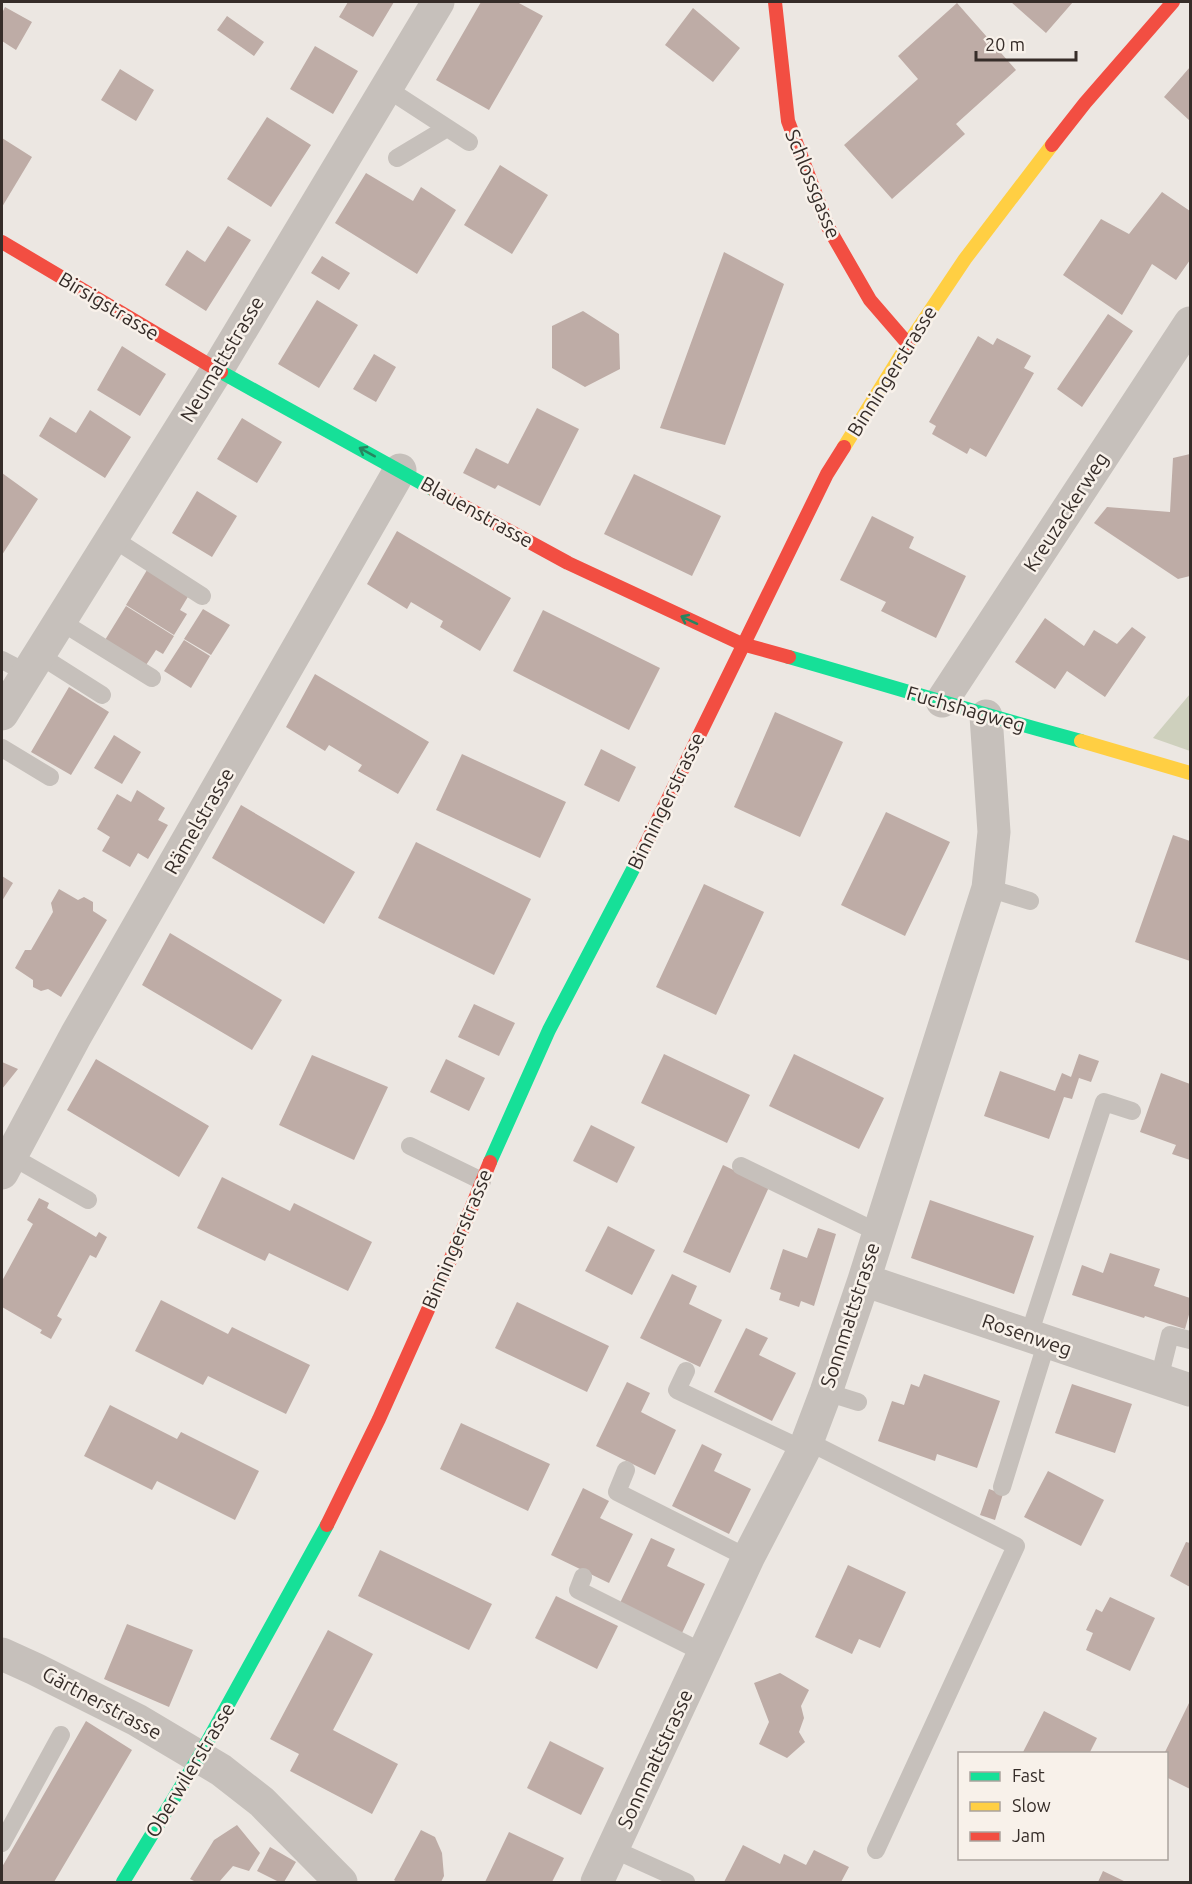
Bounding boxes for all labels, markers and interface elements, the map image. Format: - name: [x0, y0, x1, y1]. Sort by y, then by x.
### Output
- scale bar: [976, 24, 1076, 62]
- text: 20 m: [985, 34, 1025, 54]
- street label: Schlossgasse: [781, 126, 846, 242]
- street label: Birsigstrasse: [55, 267, 164, 345]
- street label: Neumattstrasse: [175, 292, 268, 426]
- street label: Binningerstrasse: [842, 301, 941, 440]
- one-way arrow: [359, 446, 377, 457]
- street label: Kreuzackerweg: [1018, 448, 1113, 576]
- street label: Blauenstrasse: [417, 471, 537, 552]
- one-way arrow: [681, 613, 699, 625]
- street label: Fuchshagweg: [904, 681, 1028, 736]
- street label: Binningerstrasse: [622, 729, 709, 873]
- street label: Rämelstrasse: [159, 763, 238, 878]
- street label: Binningerstrasse: [417, 1165, 496, 1312]
- street label: Sonnmattstrasse: [815, 1239, 884, 1390]
- street label: Rosenweg: [979, 1308, 1075, 1361]
- street label: Gärtnerstrasse: [39, 1661, 166, 1744]
- street label: Sonnmattstrasse: [612, 1685, 697, 1832]
- street label: Oberwilerstrasse: [140, 1698, 239, 1841]
- legend: [958, 1752, 1168, 1860]
- text: Fast: [1012, 1765, 1045, 1785]
- text: Slow: [1012, 1795, 1051, 1815]
- text: Jam: [1012, 1825, 1046, 1845]

